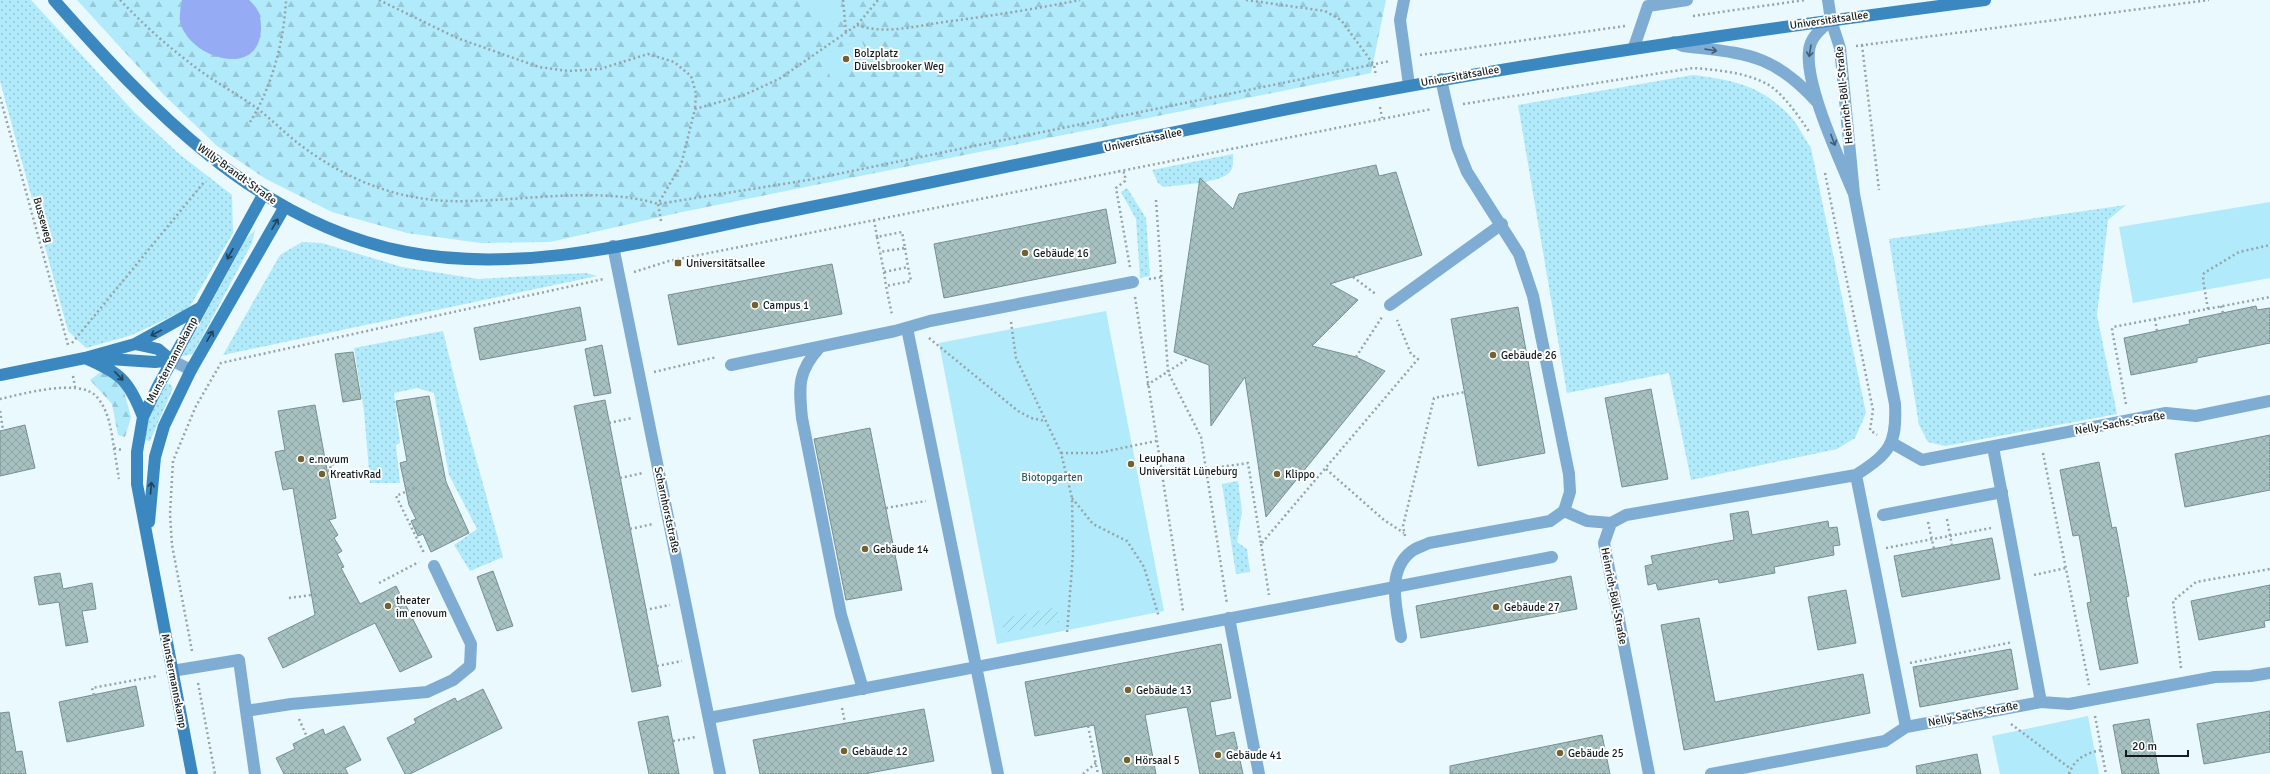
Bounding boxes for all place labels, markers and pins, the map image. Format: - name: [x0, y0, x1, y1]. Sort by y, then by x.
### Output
- place label: Bolzplatz Düvelsbrooker Weg: [854, 47, 944, 73]
- marker: Bolzplatz Düvelsbrooker Weg: [841, 54, 851, 64]
- place label: Gebäude 16: [1033, 247, 1089, 260]
- marker: Gebäude 16: [1020, 248, 1030, 258]
- place label: Universitätsallee: [686, 257, 765, 270]
- marker: Universitätsallee: [673, 258, 683, 268]
- place label: Campus 1: [763, 299, 809, 312]
- marker: Campus 1: [750, 300, 760, 310]
- place label: Gebäude 26: [1501, 349, 1557, 362]
- marker: Gebäude 26: [1488, 350, 1498, 360]
- place label: Leuphana Universität Lüneburg: [1139, 452, 1238, 478]
- place label: e.novum: [309, 453, 349, 466]
- marker: e.novum: [296, 454, 306, 464]
- marker: Leuphana Universität Lüneburg: [1126, 459, 1136, 469]
- place label: KreativRad: [330, 468, 381, 481]
- place label: Klippo: [1285, 468, 1315, 481]
- marker: KreativRad: [317, 469, 327, 479]
- marker: Klippo: [1272, 469, 1282, 479]
- place label: Gebäude 14: [873, 543, 929, 556]
- marker: Gebäude 14: [860, 544, 870, 554]
- place label: theater im enovum: [396, 594, 447, 620]
- marker: theater im enovum: [383, 601, 393, 611]
- place label: Gebäude 27: [1504, 601, 1560, 614]
- marker: Gebäude 27: [1491, 602, 1501, 612]
- place label: Gebäude 13: [1136, 684, 1192, 697]
- marker: Gebäude 13: [1123, 685, 1133, 695]
- place label: Gebäude 12: [852, 745, 908, 758]
- marker: Gebäude 12: [839, 746, 849, 756]
- place label: Gebäude 25: [1568, 747, 1624, 760]
- marker: Gebäude 25: [1555, 748, 1565, 758]
- place label: Gebäude 41: [1226, 749, 1282, 762]
- marker: Gebäude 41: [1213, 750, 1223, 760]
- place label: Hörsaal 5: [1135, 754, 1180, 767]
- marker: Hörsaal 5: [1122, 755, 1132, 765]

